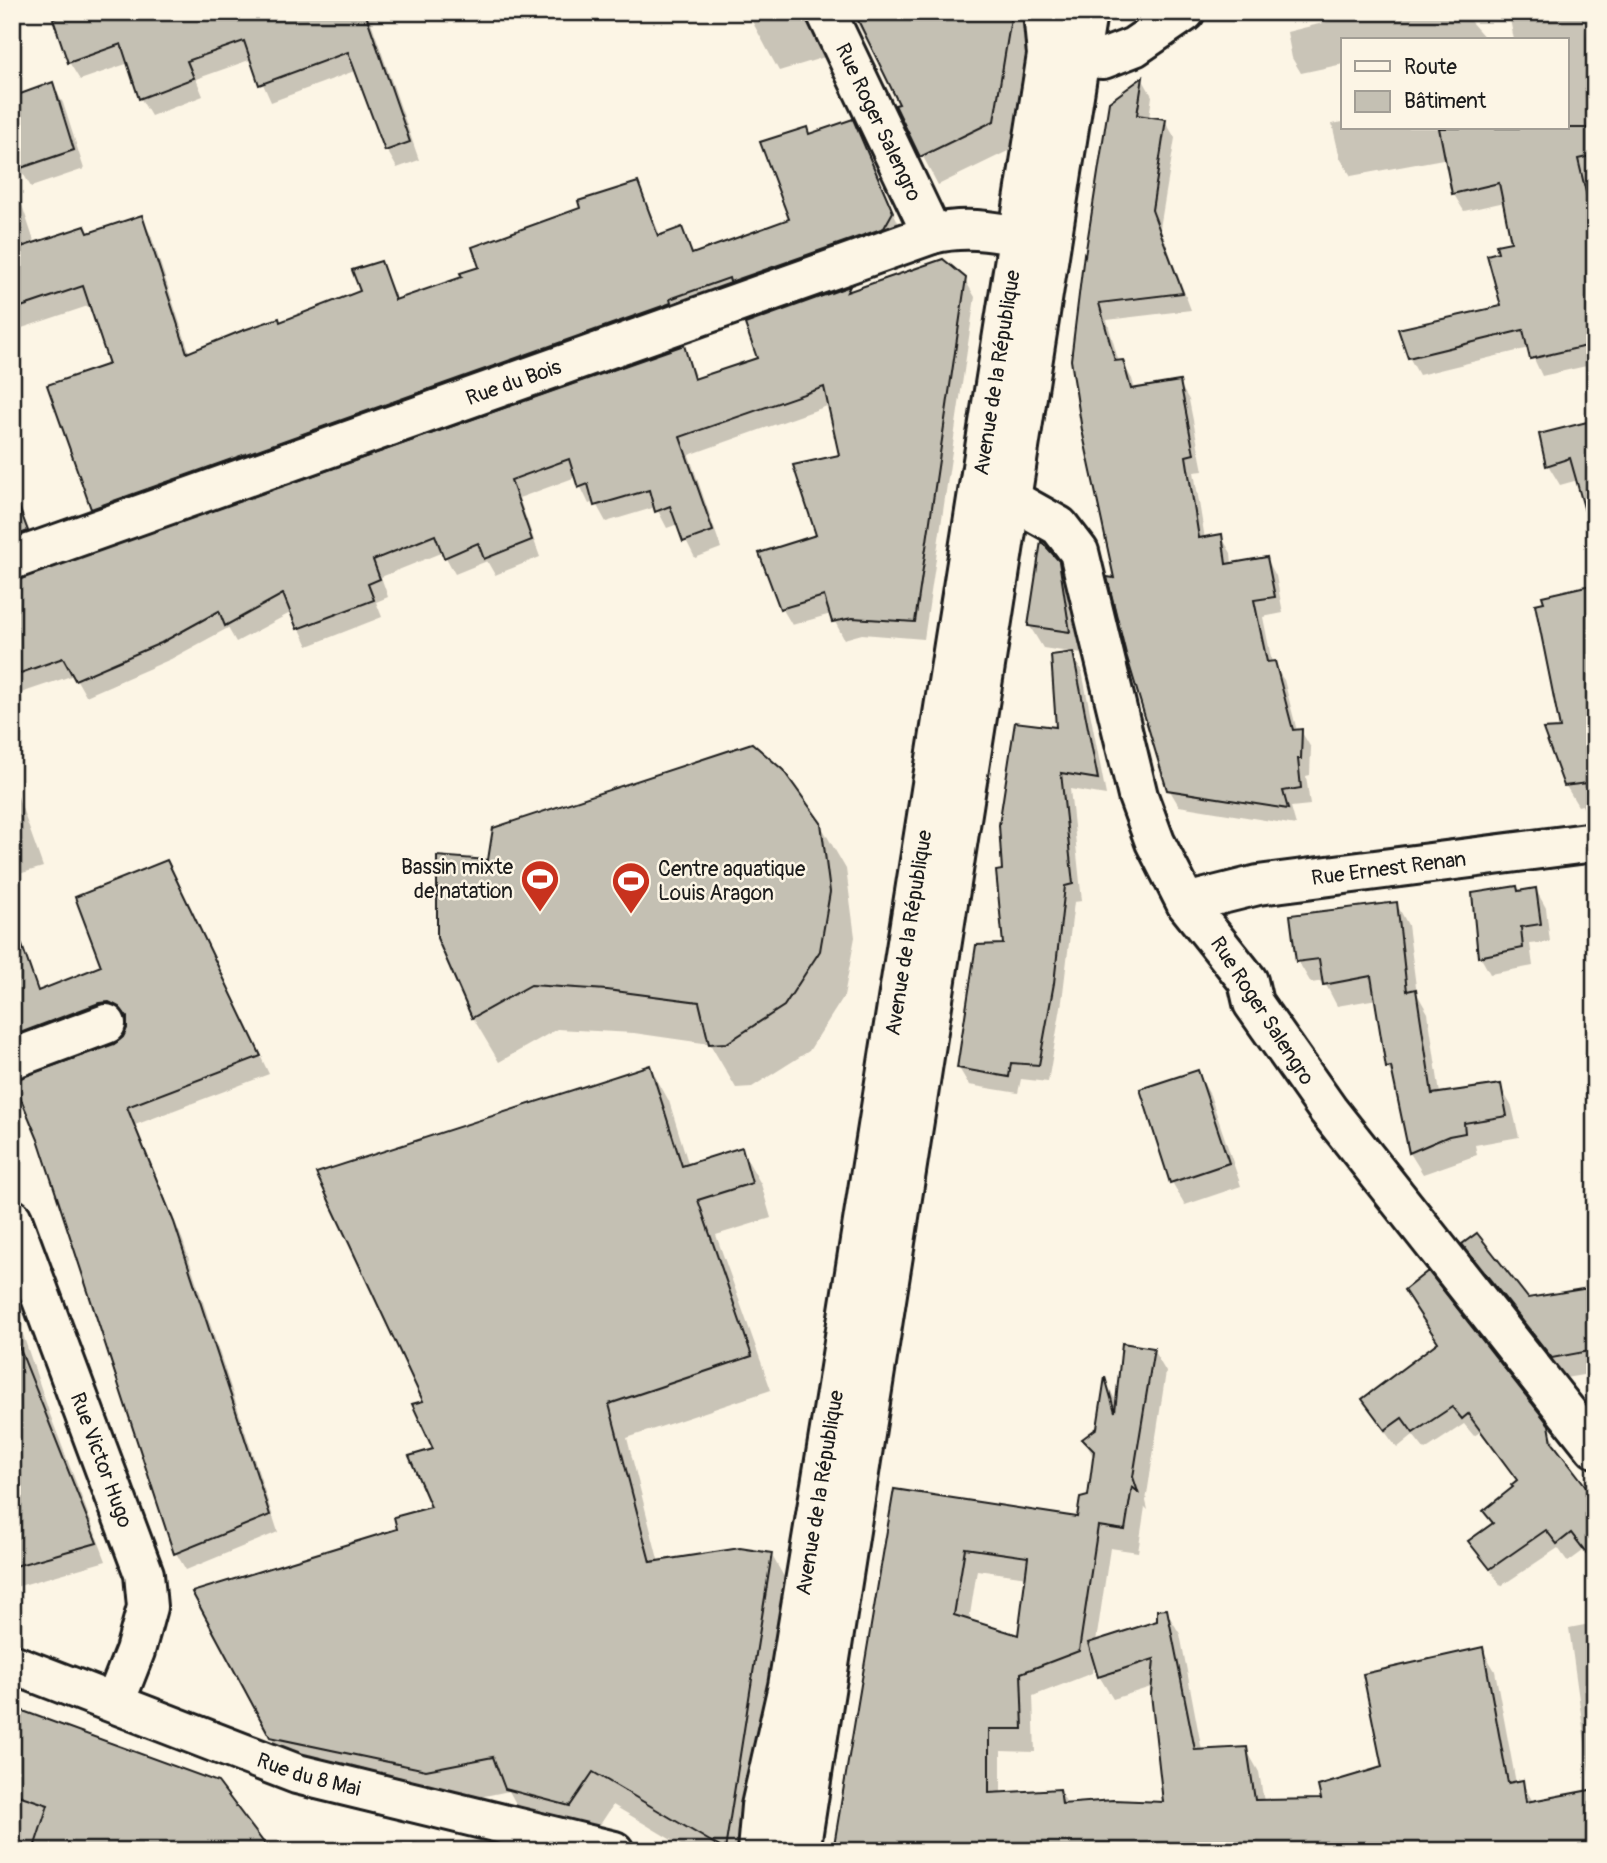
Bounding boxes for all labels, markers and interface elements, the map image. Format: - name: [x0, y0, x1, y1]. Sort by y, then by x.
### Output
- legend: [1341, 38, 1568, 130]
- street label: Rue Roger Salengro: [829, 39, 928, 205]
- text: Route: [1404, 54, 1457, 81]
- text: Bâtiment: [1404, 88, 1487, 115]
- street label: Avenue de la République: [967, 267, 1027, 477]
- street label: Rue du Bois: [462, 353, 565, 412]
- street label: Avenue de la République: [879, 828, 938, 1037]
- street label: Rue Ernest Renan: [1310, 845, 1468, 892]
- place label: Bassin mixte de natation: [401, 854, 514, 905]
- place label: Centre aquatique Louis Aragon: [658, 856, 806, 907]
- sports icon: Bassin mixte de natation: [519, 858, 561, 913]
- sports icon: Centre aquatique Louis Aragon: [610, 860, 652, 915]
- street label: Rue Roger Salengro: [1204, 932, 1320, 1090]
- street label: Avenue de la République: [790, 1388, 850, 1597]
- street label: Rue Victor Hugo: [64, 1389, 139, 1531]
- street label: Rue du 8 Mai: [253, 1746, 364, 1803]

